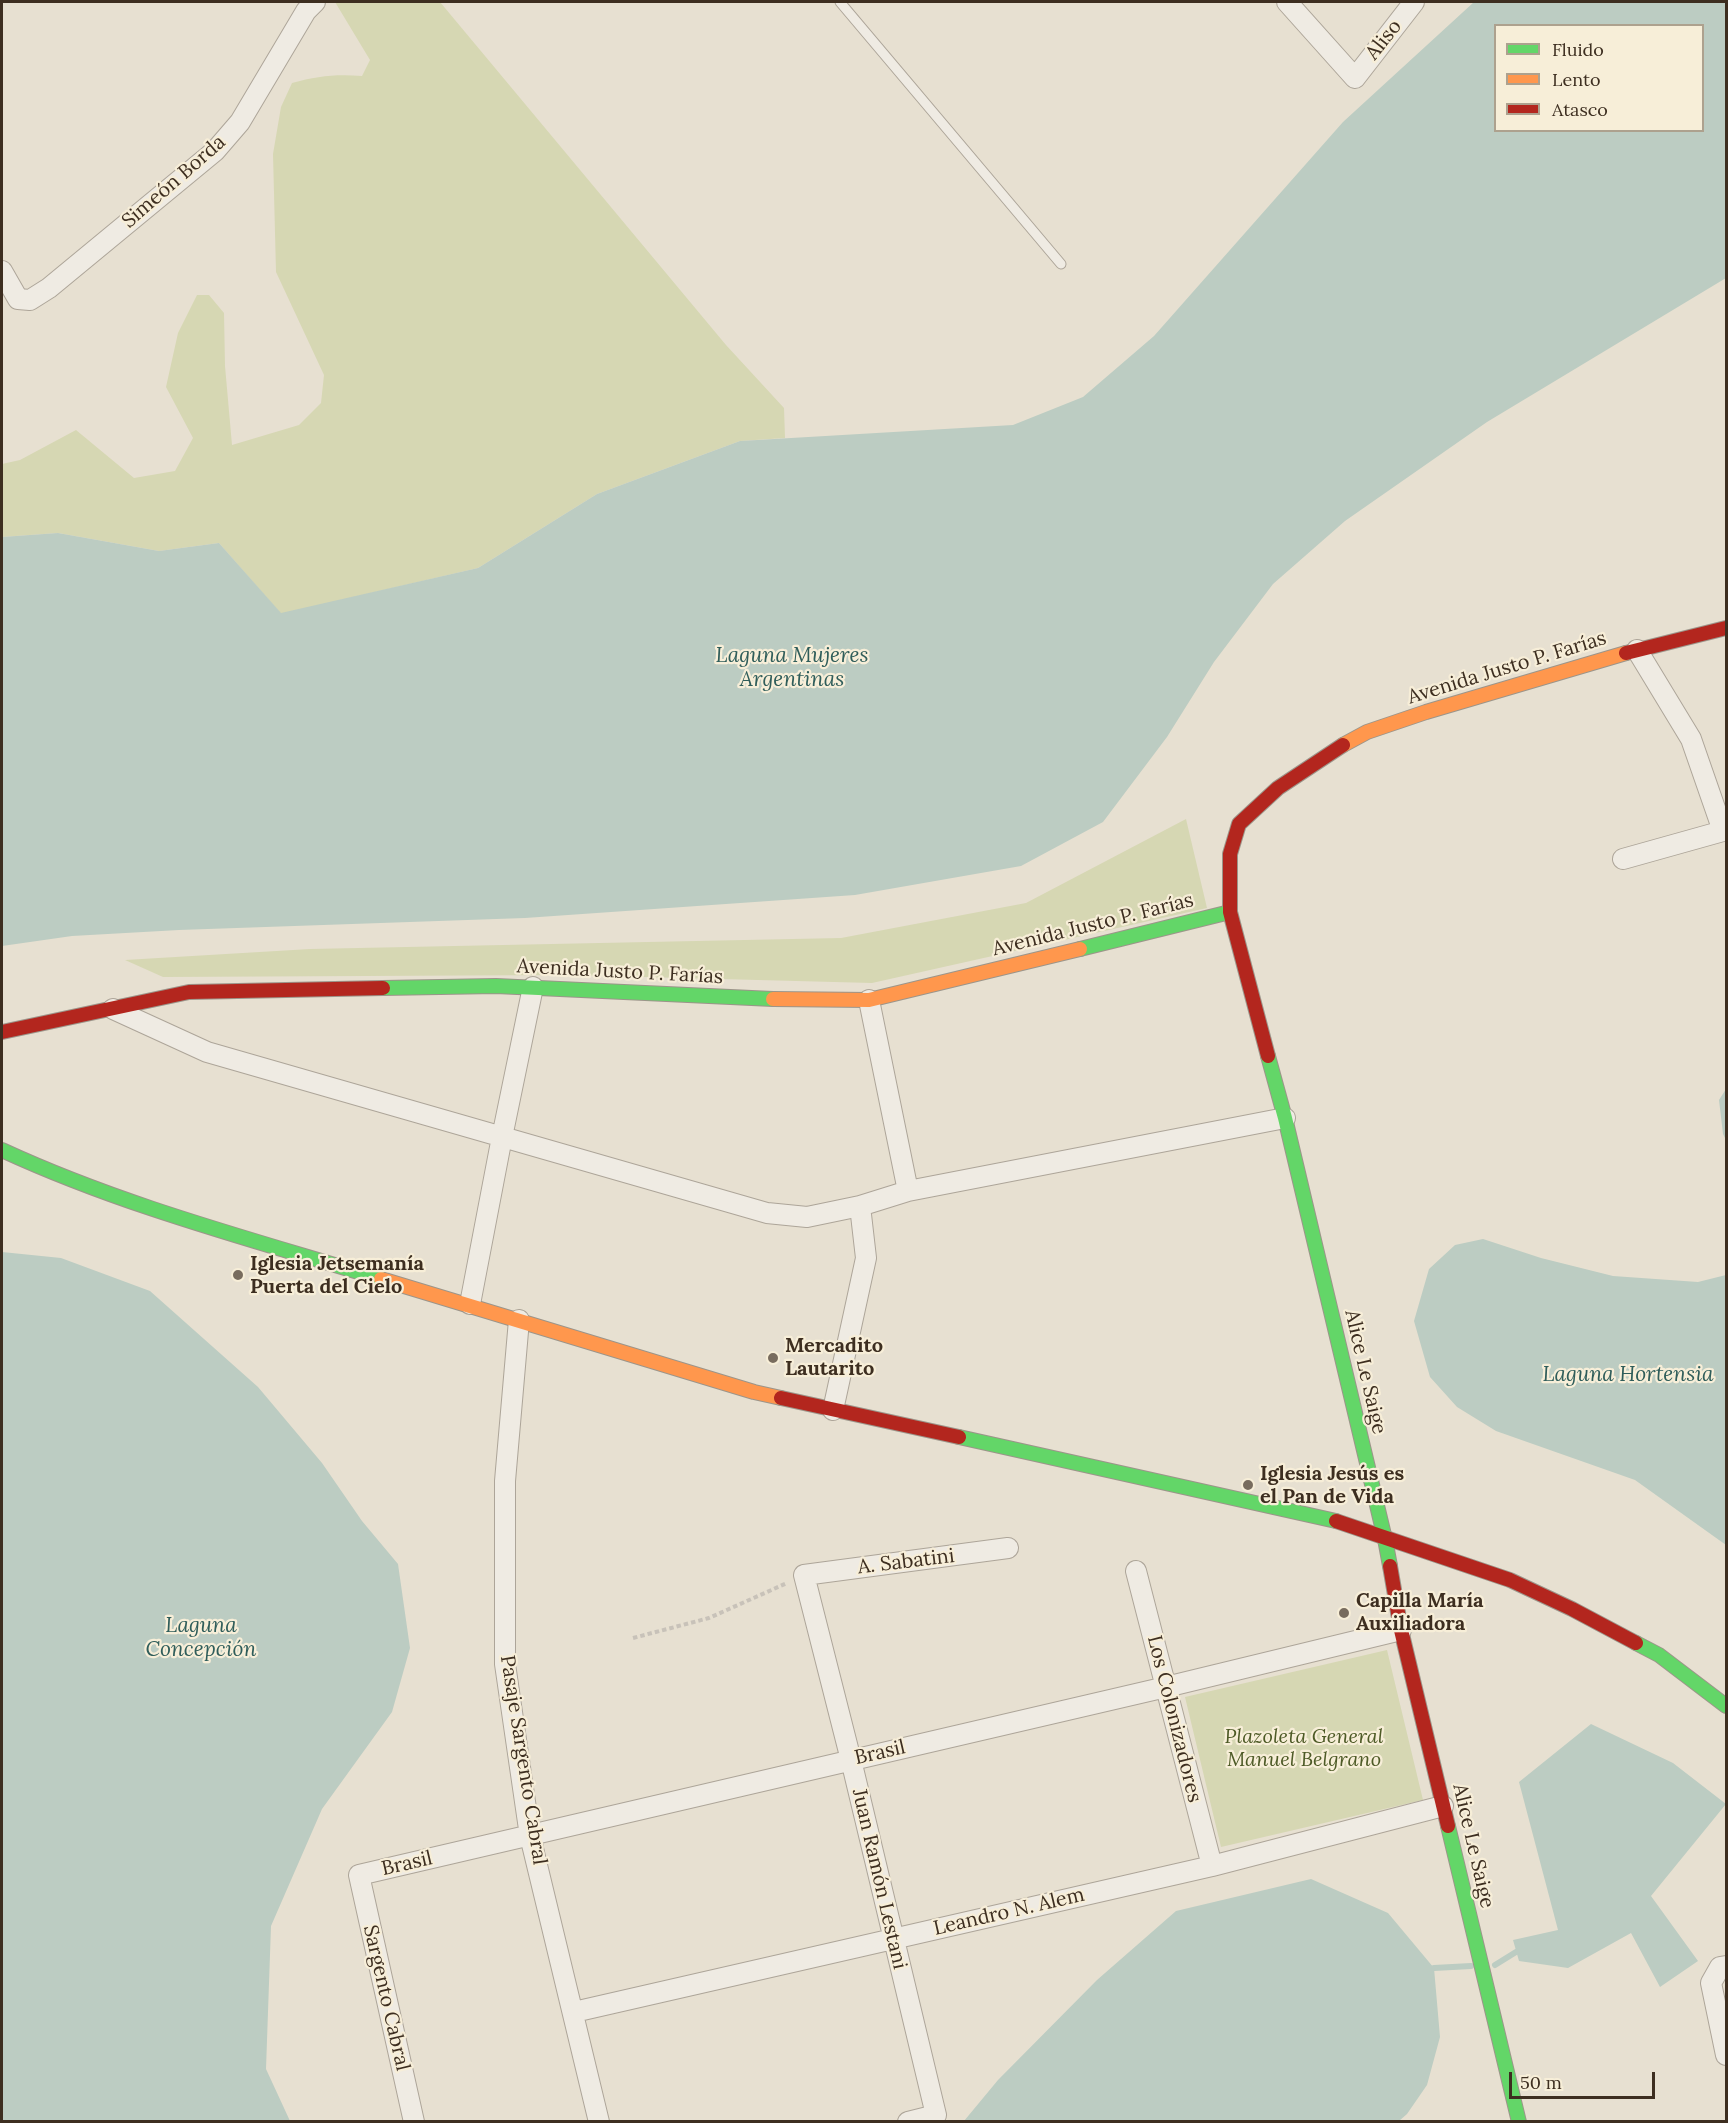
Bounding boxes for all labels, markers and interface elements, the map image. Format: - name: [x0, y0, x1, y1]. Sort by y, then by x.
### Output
- street label: Aliso: [1361, 15, 1407, 65]
- legend: [1494, 24, 1704, 132]
- text: Fluido: [1552, 38, 1604, 61]
- text: Lento: [1552, 68, 1600, 91]
- text: Atasco: [1552, 98, 1608, 121]
- street label: Simeón Borda: [117, 130, 231, 234]
- street label: Avenida Justo P. Farías: [1405, 626, 1609, 710]
- water label: Laguna Mujeres Argentinas: [716, 643, 868, 693]
- street label: Avenida Justo P. Farías: [990, 888, 1196, 962]
- street label: Avenida Justo P. Farías: [516, 955, 724, 989]
- place label: Iglesia Jetsemanía Puerta del Cielo: [250, 1252, 424, 1299]
- marker: Iglesia Jetsemanía Puerta del Cielo: [231, 1268, 245, 1282]
- street label: Alice Le Saige: [1339, 1307, 1391, 1437]
- place label: Mercadito Lautarito: [785, 1334, 883, 1381]
- marker: Mercadito Lautarito: [766, 1351, 780, 1365]
- water label: Laguna Hortensia: [1542, 1362, 1714, 1388]
- place label: Iglesia Jesús es el Pan de Vida: [1260, 1462, 1404, 1509]
- marker: Iglesia Jesús es el Pan de Vida: [1241, 1478, 1255, 1492]
- street label: A. Sabatini: [856, 1544, 956, 1580]
- place label: Capilla María Auxiliadora: [1356, 1589, 1483, 1636]
- marker: Capilla María Auxiliadora: [1337, 1606, 1351, 1620]
- water label: Laguna Concepción: [146, 1613, 256, 1663]
- street label: Los Colonizadores: [1142, 1633, 1206, 1805]
- street label: Pasaje Sargento Cabral: [495, 1653, 551, 1867]
- park label: Plazoleta General Manuel Belgrano: [1225, 1725, 1383, 1772]
- street label: Brasil: [852, 1736, 908, 1770]
- street label: Alice Le Saige: [1447, 1781, 1499, 1911]
- street label: Juan Ramón Lestani: [847, 1786, 911, 1972]
- street label: Brasil: [379, 1847, 435, 1881]
- street label: Leandro N. Alem: [931, 1883, 1087, 1941]
- street label: Sargento Cabral: [358, 1923, 414, 2073]
- scale bar: [1512, 2060, 1658, 2098]
- text: 50 m: [1520, 2071, 1562, 2094]

